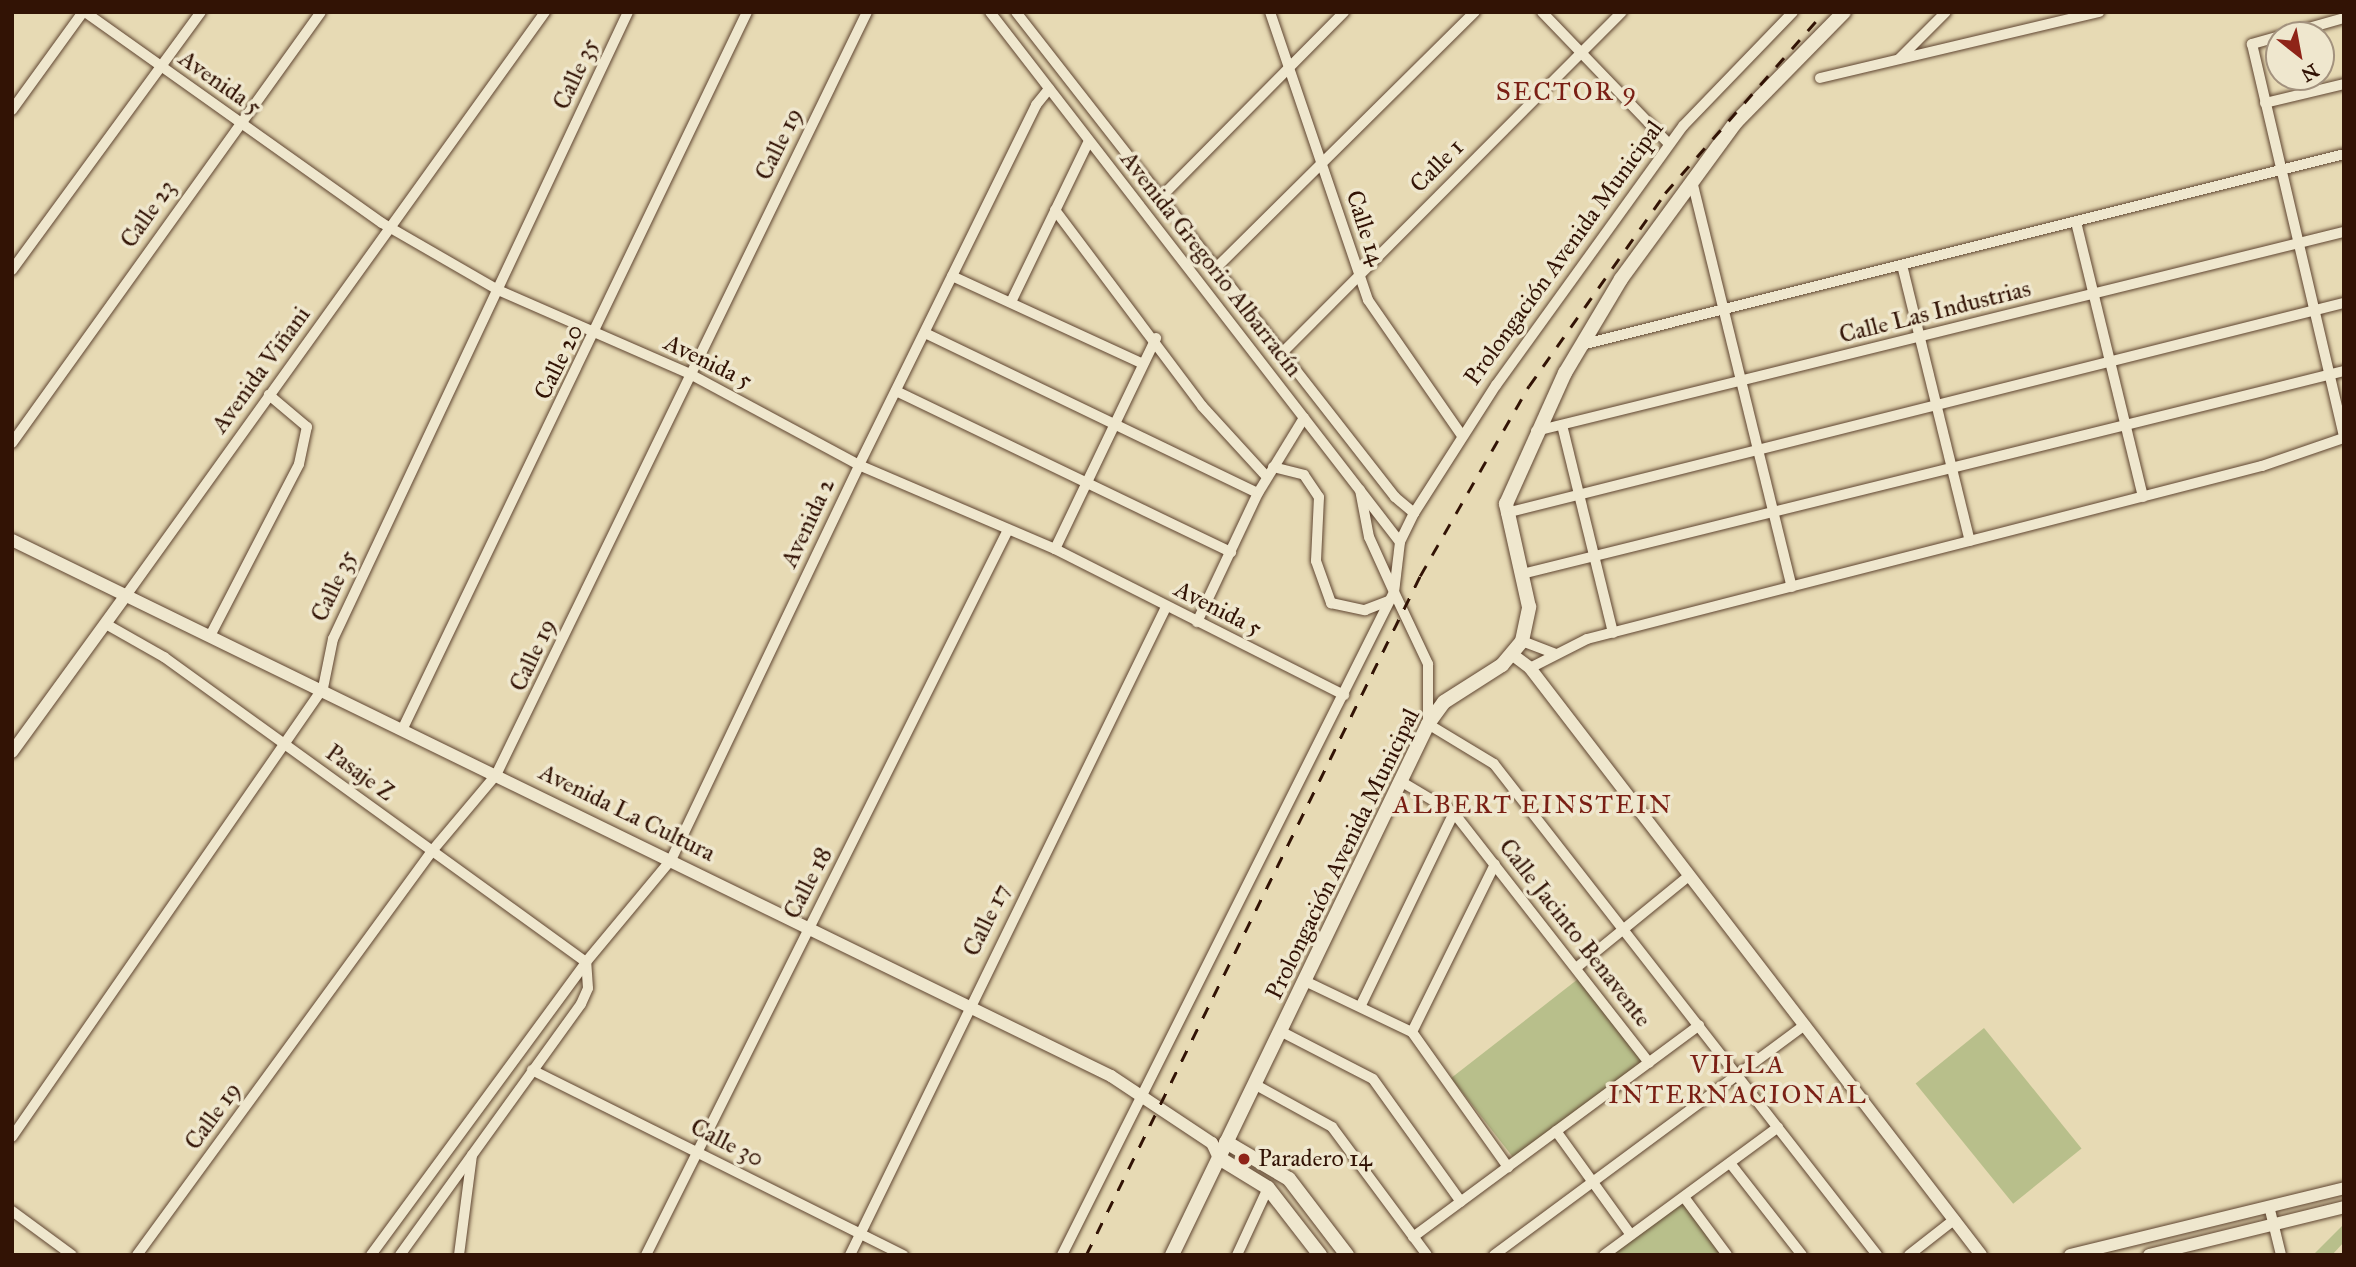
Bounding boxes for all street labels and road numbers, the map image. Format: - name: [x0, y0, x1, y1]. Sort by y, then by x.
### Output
- street label: Calle 35: [547, 34, 605, 114]
- street label: Avenida 5: [173, 44, 267, 122]
- street label: Calle 19: [749, 103, 809, 185]
- street label: Prolongación Avenida Municipal: [1458, 115, 1670, 391]
- street label: Calle 1: [1404, 133, 1470, 199]
- street label: Avenida Gregorio Albarracín: [1114, 146, 1308, 382]
- street label: Calle 23: [114, 175, 182, 253]
- street label: Calle 14: [1339, 187, 1391, 269]
- street label: Calle Las Industrias: [1836, 274, 2034, 350]
- street label: Avenida Viñani: [205, 301, 317, 439]
- street label: Calle 20: [528, 320, 590, 404]
- street label: Avenida 5: [659, 328, 757, 396]
- street label: Avenida 2: [775, 474, 841, 572]
- street label: Calle 35: [305, 546, 363, 626]
- street label: Avenida 5: [1169, 575, 1267, 643]
- street label: Calle 19: [504, 614, 562, 696]
- street label: Prolongación Avenida Municipal: [1260, 704, 1426, 1004]
- street label: Pasaje Z: [320, 738, 400, 808]
- street label: Avenida La Cultura: [534, 758, 720, 868]
- street label: Calle Jacinto Benavente: [1493, 833, 1657, 1033]
- street label: Calle 18: [778, 842, 838, 924]
- street label: Calle 17: [957, 879, 1017, 961]
- street label: Calle 19: [179, 1076, 247, 1156]
- street label: Calle 30: [686, 1112, 768, 1174]

